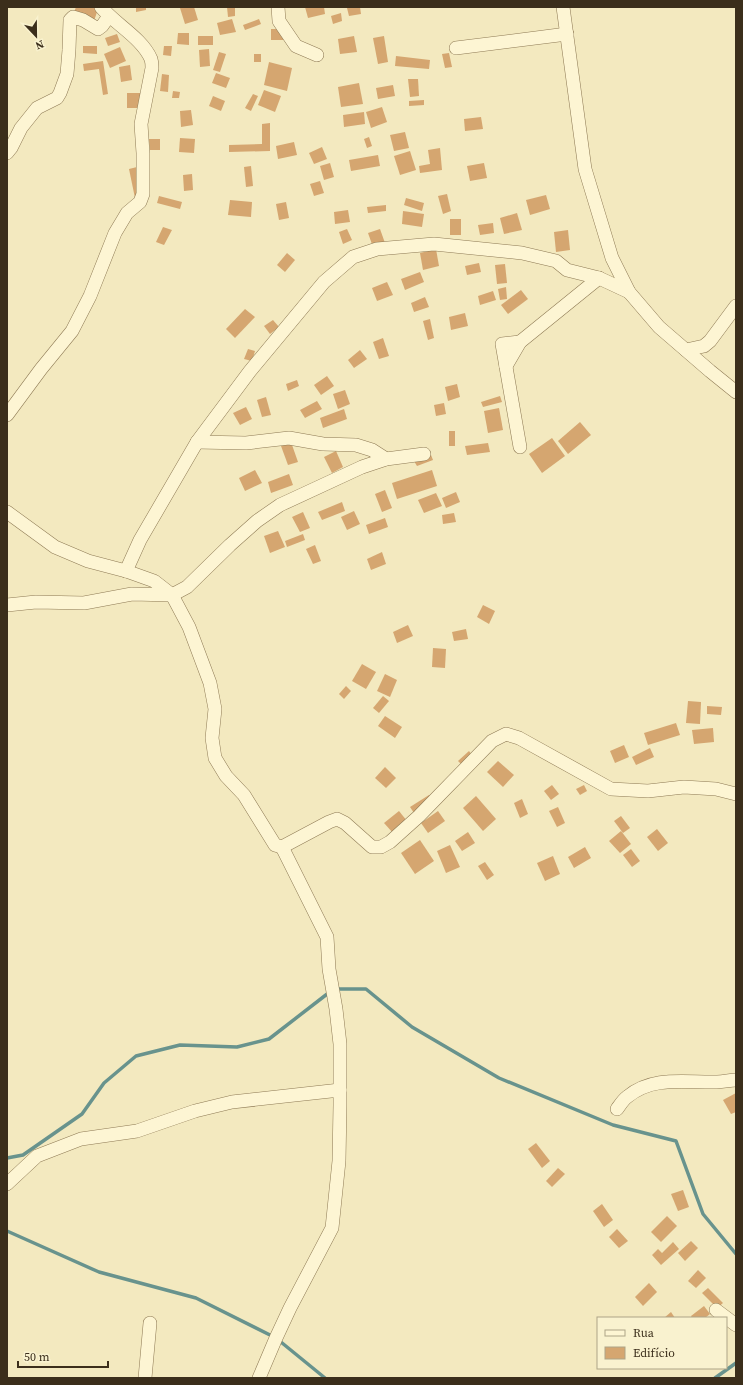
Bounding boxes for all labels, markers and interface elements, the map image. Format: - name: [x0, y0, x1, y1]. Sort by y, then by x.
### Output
- north arrow: [16, 16, 56, 56]
- text: N: [33, 36, 46, 53]
- legend: [597, 1317, 727, 1369]
- text: Rua: [633, 1325, 655, 1341]
- scale bar: [18, 1343, 108, 1369]
- text: Edifício: [633, 1345, 675, 1361]
- text: 50 m: [24, 1349, 50, 1365]

